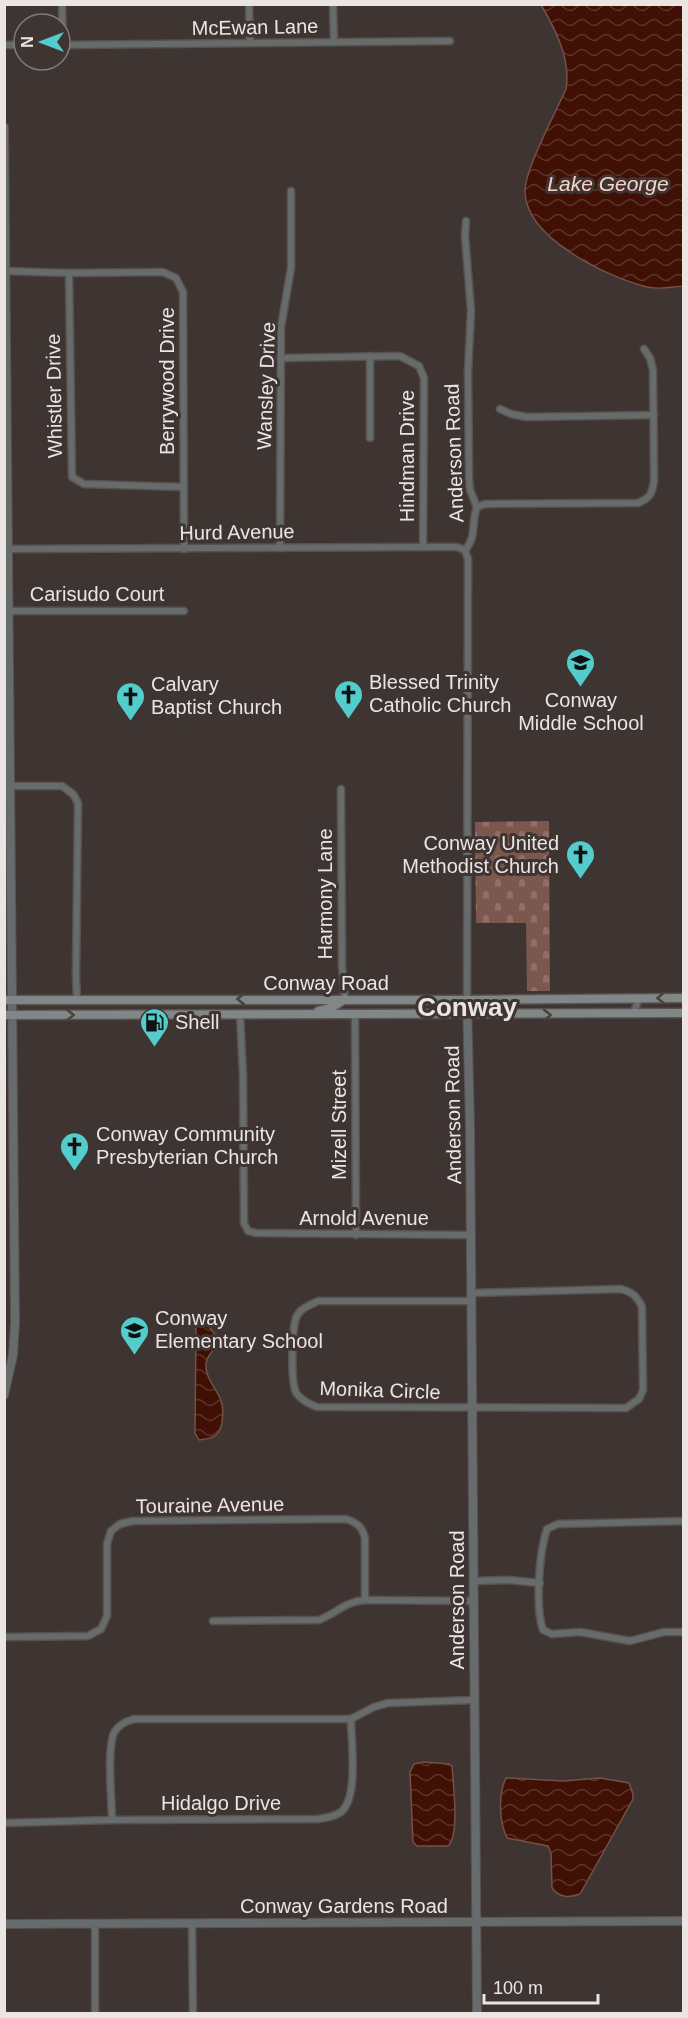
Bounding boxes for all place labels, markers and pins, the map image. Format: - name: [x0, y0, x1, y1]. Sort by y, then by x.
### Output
- school or university icon: Conway Middle School: [565, 646, 597, 688]
- place label: Blessed Trinity Catholic Church: [369, 671, 511, 716]
- place label: Calvary Baptist Church: [151, 673, 282, 718]
- church icon: Blessed Trinity Catholic Church: [332, 678, 364, 720]
- church icon: Calvary Baptist Church: [114, 680, 146, 722]
- place label: Conway Middle School: [518, 689, 644, 734]
- place label: Conway United Methodist Church: [402, 832, 559, 877]
- church icon: Conway United Methodist Church: [564, 838, 596, 880]
- fuel station icon: Shell: [138, 1006, 170, 1048]
- place label: Shell: [175, 1011, 219, 1033]
- place label: Conway Community Presbyterian Church: [96, 1123, 278, 1168]
- church icon: Conway Community Presbyterian Church: [59, 1130, 91, 1172]
- place label: Conway Elementary School: [155, 1307, 323, 1352]
- school or university icon: Conway Elementary School: [118, 1314, 150, 1356]

